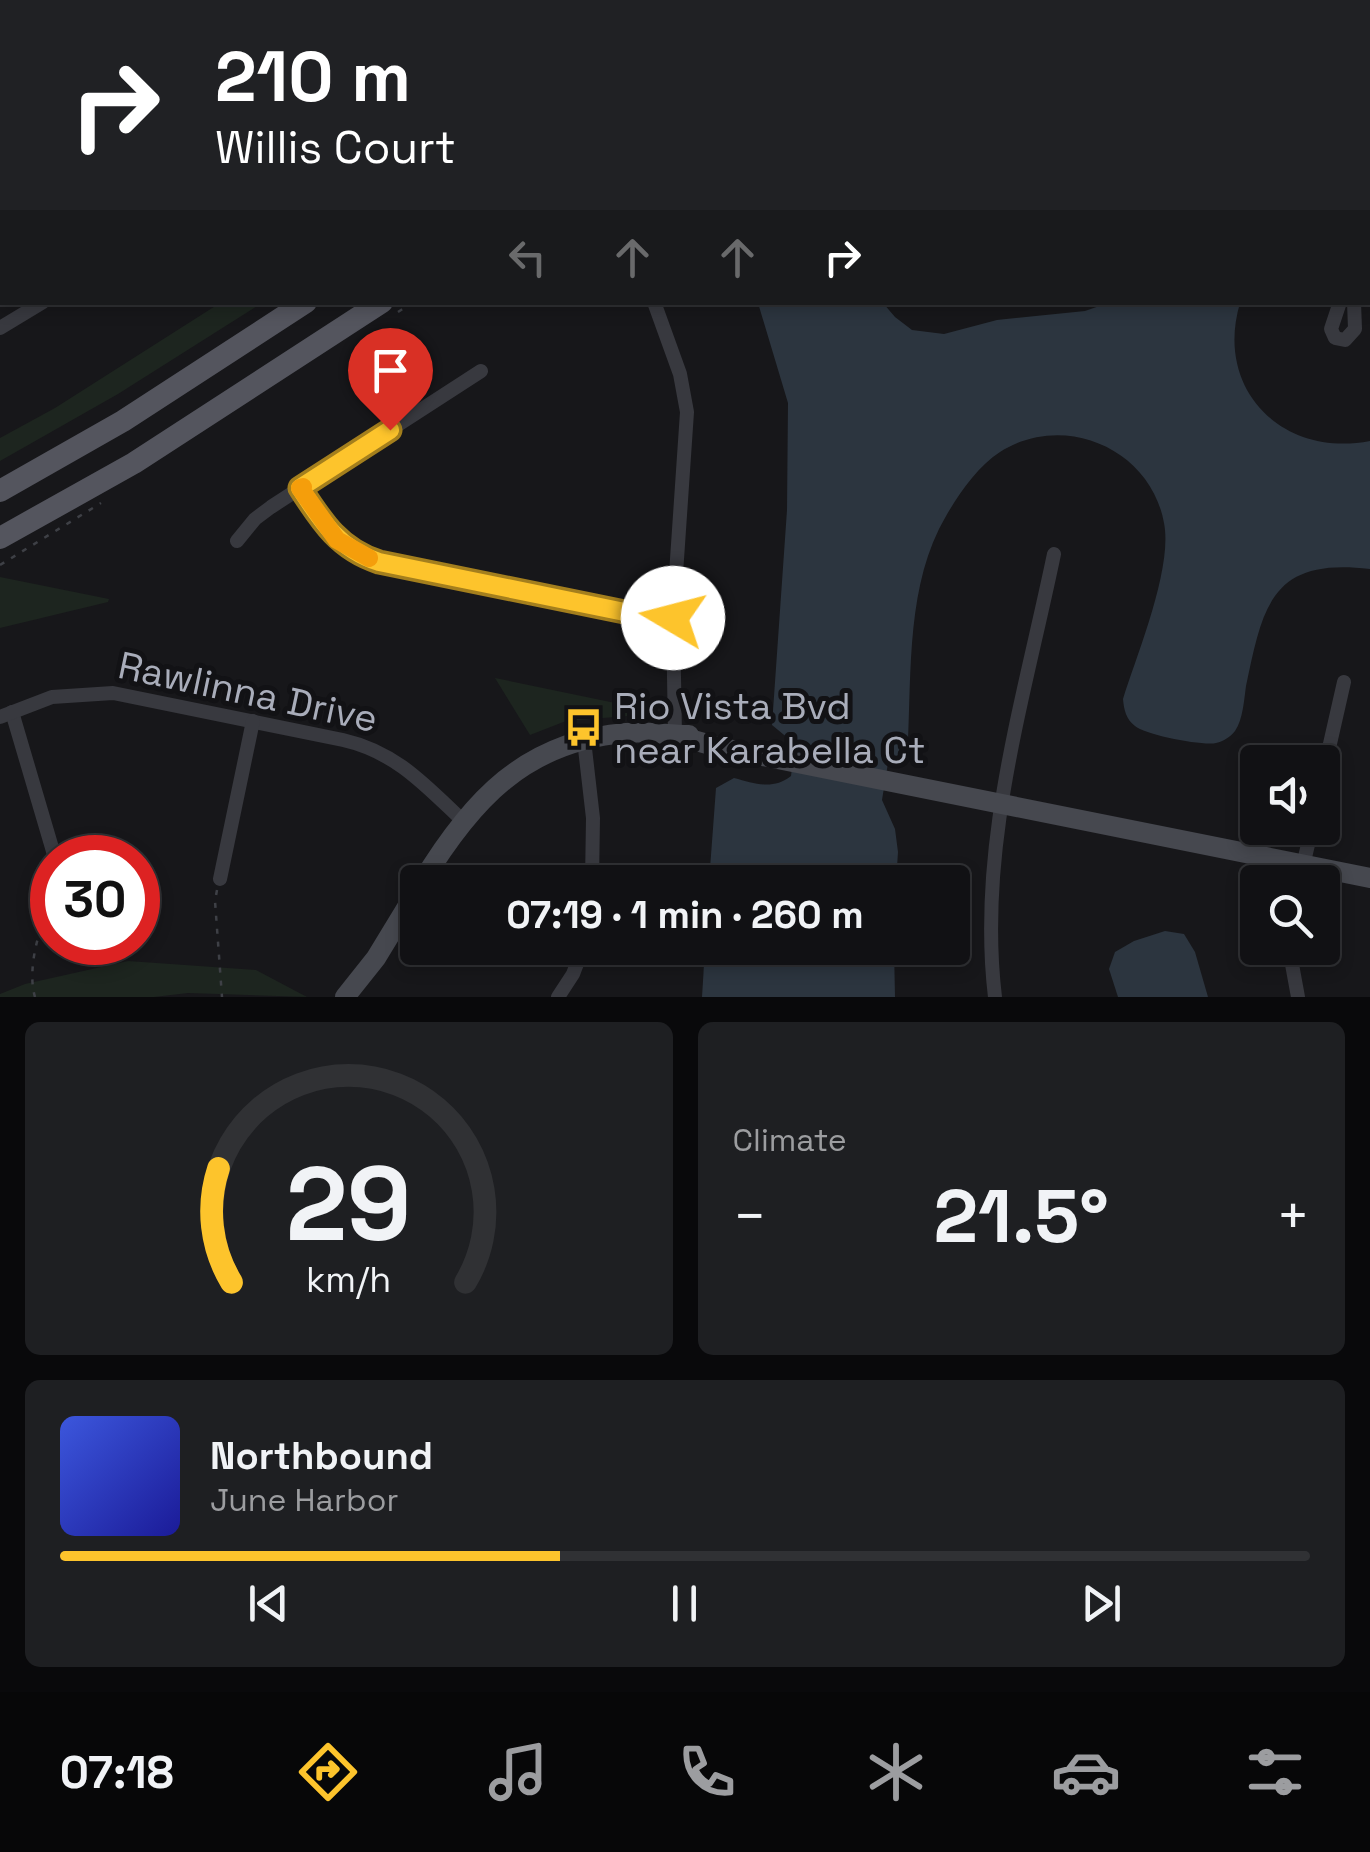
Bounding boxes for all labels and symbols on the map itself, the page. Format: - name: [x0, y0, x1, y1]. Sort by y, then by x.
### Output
- pin: [348, 328, 433, 431]
- position arrow: [621, 566, 725, 670]
- street label: Rawlinna Drive: [114, 641, 382, 743]
- place label: Rio Vista Bvd near Karabella Ct: [614, 682, 925, 774]
- bus stop icon: Rio Vista Bvd near Karabella Ct: [563, 707, 605, 749]
- speed limit sign: 30: [30, 835, 160, 965]

